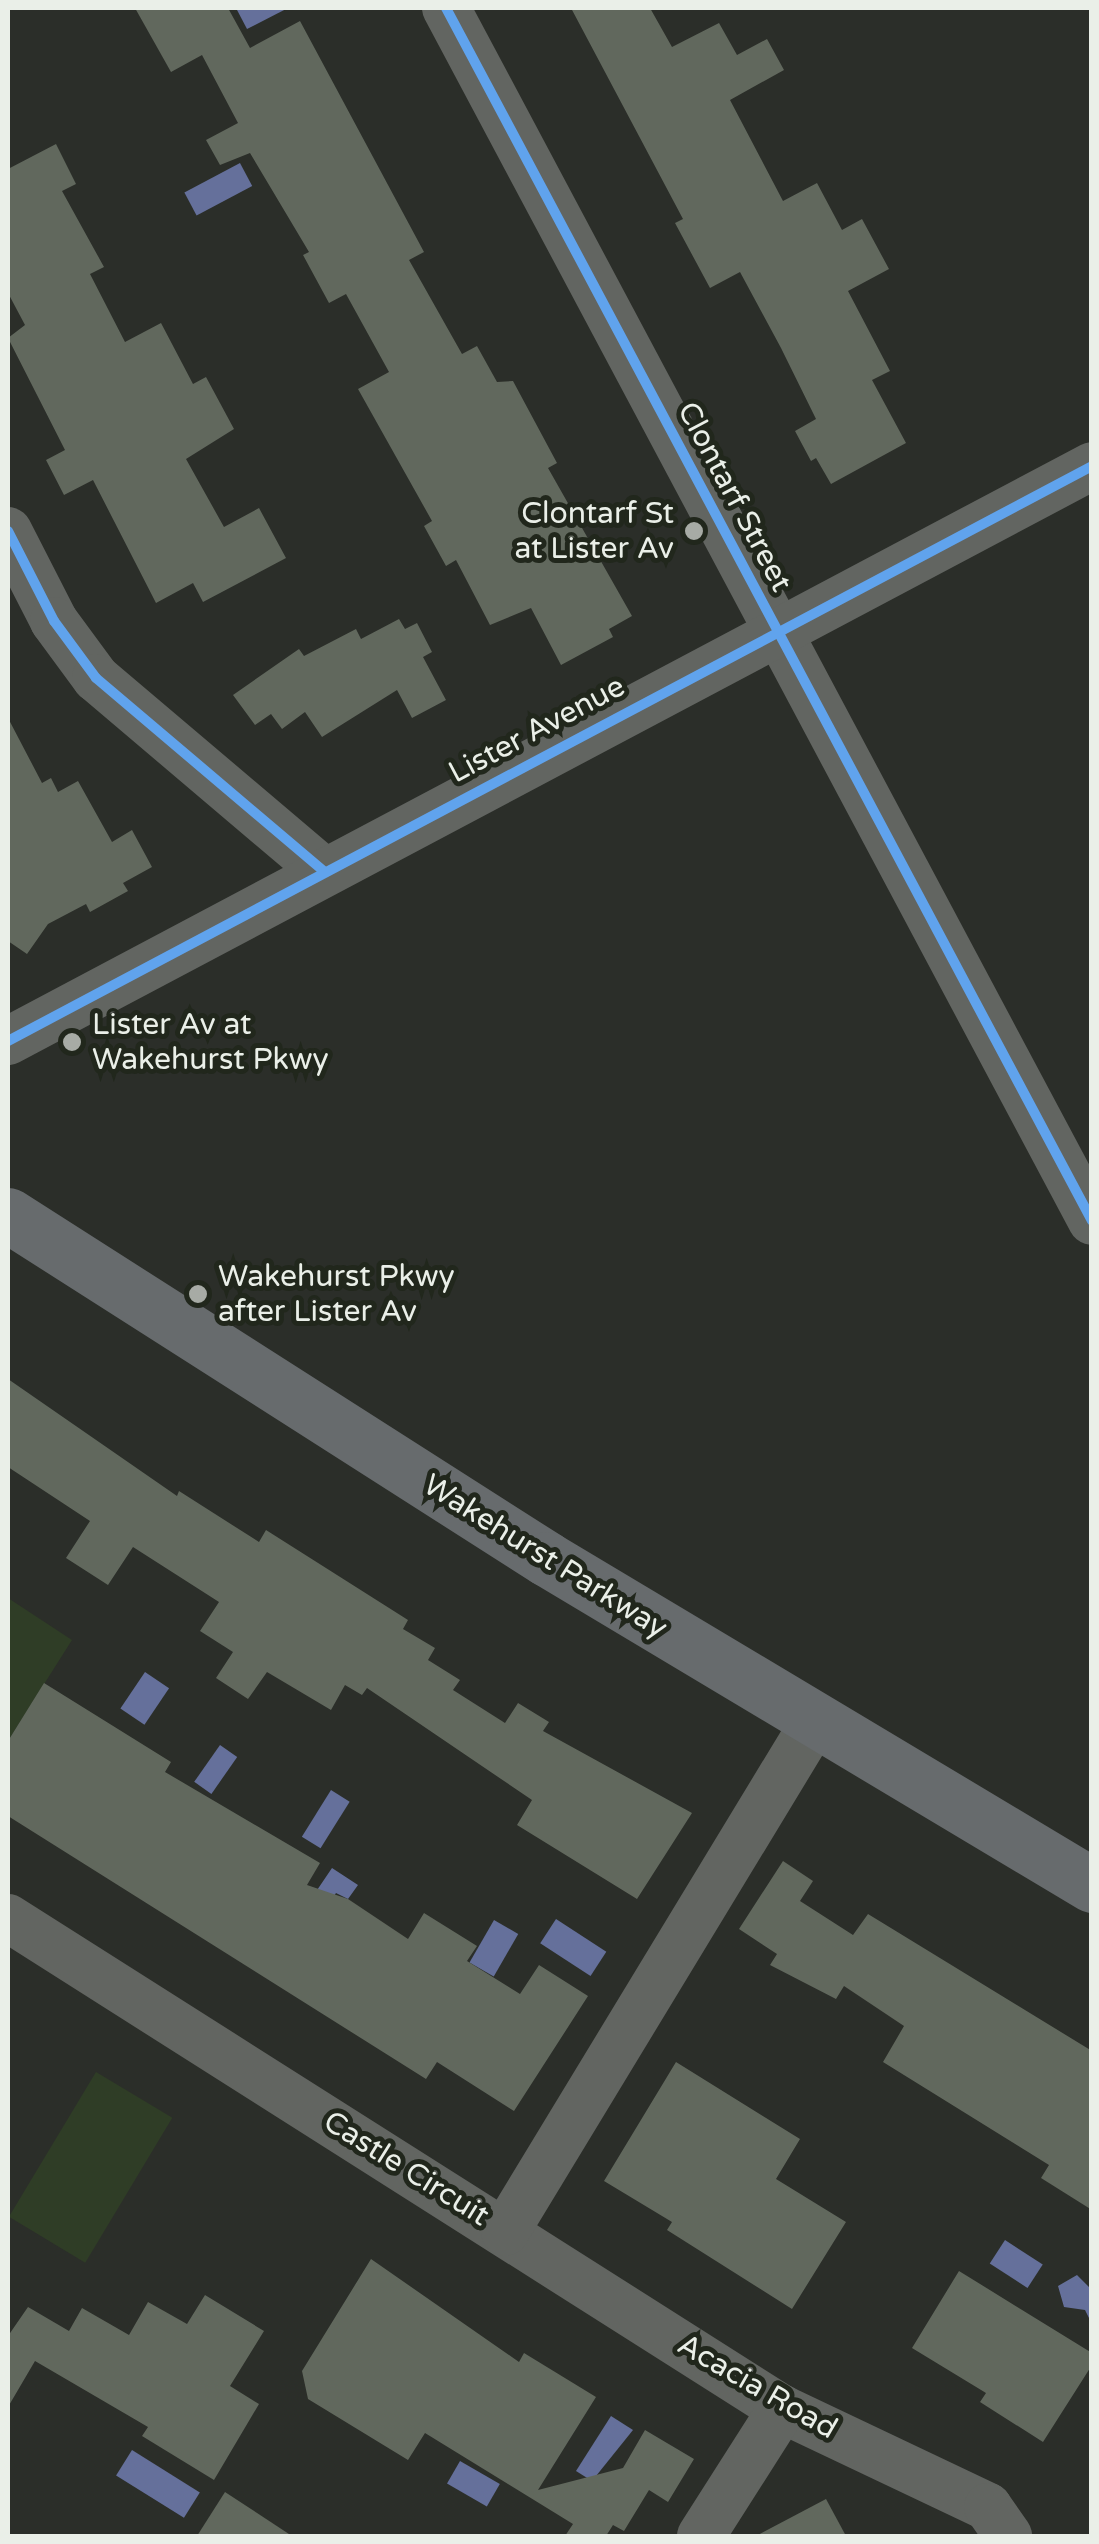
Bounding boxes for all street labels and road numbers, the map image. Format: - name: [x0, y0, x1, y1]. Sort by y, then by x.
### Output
- street label: Clontarf Street: [669, 396, 799, 598]
- street label: Lister Avenue: [443, 669, 631, 791]
- street label: Wakehurst Parkway: [416, 1467, 674, 1647]
- street label: Castle Circuit: [317, 2104, 495, 2234]
- street label: Acacia Road: [671, 2327, 843, 2447]

